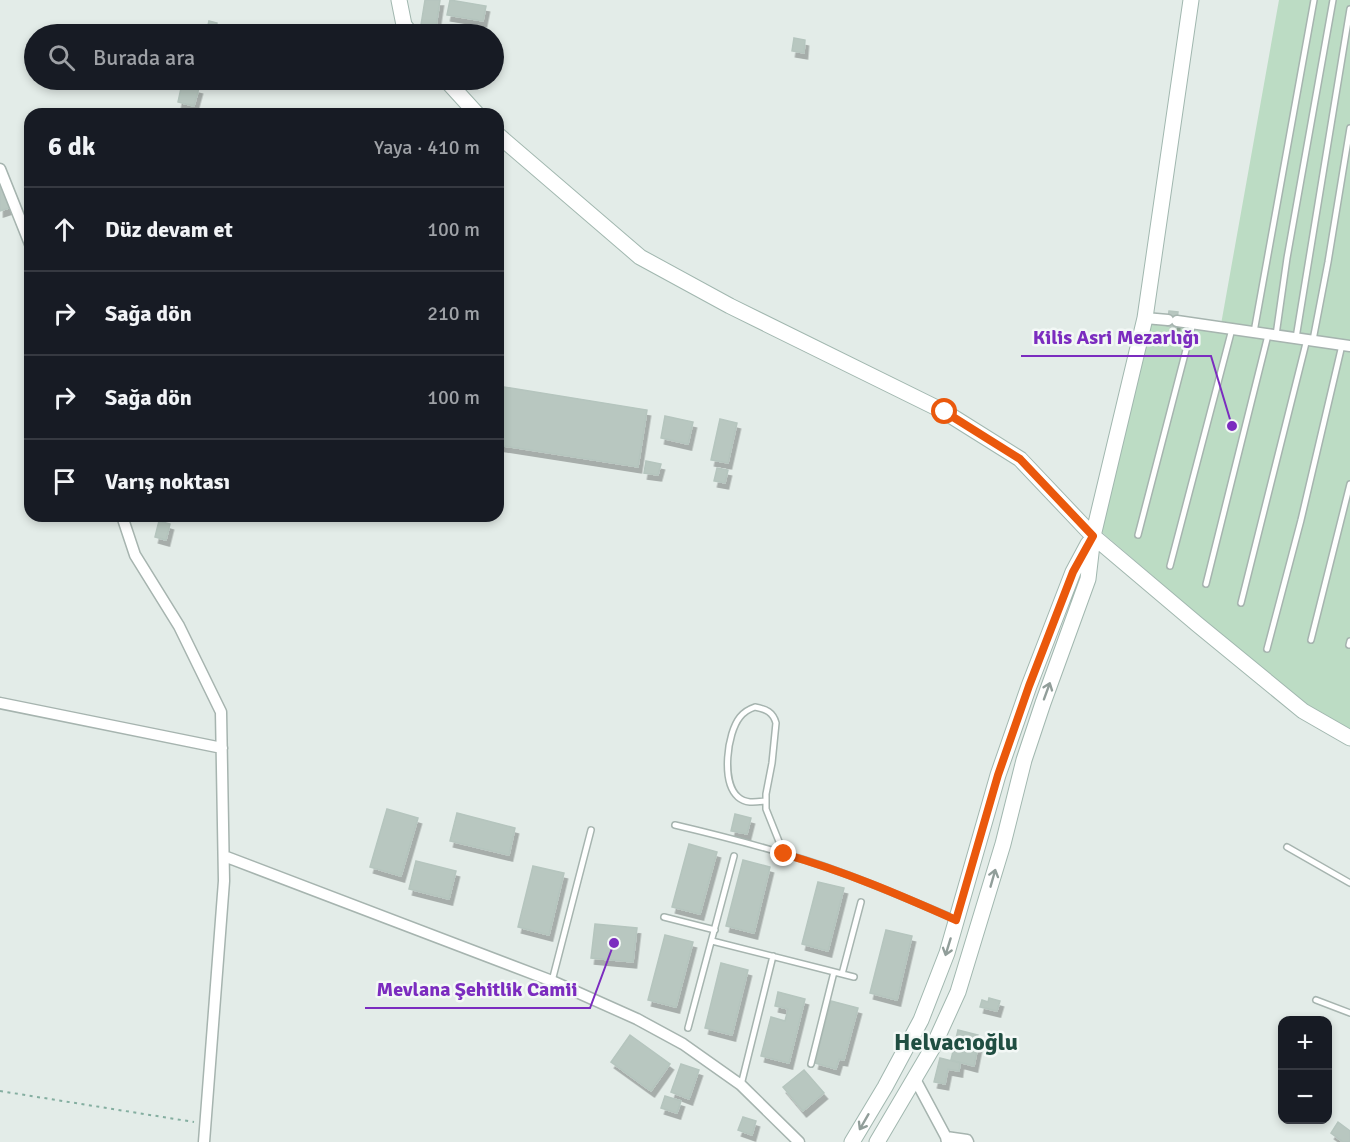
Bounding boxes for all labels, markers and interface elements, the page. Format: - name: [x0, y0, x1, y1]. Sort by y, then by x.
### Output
- search box: [24, 24, 504, 90]
- icon: search: [45, 41, 78, 74]
- text: Burada ara: [93, 44, 195, 71]
- text: 6 dk: [48, 131, 95, 163]
- text: Yaya · 410 m: [374, 135, 480, 160]
- icon: ahead: [48, 213, 81, 246]
- text: Düz devam et: [105, 216, 233, 243]
- text: 100 m: [427, 217, 480, 242]
- icon: right: [48, 297, 81, 330]
- text: Sağa dön: [105, 300, 192, 327]
- text: 210 m: [427, 301, 480, 326]
- callout: Kilis Asri Mezarlığı: [1021, 318, 1211, 356]
- text: Kilis Asri Mezarlığı: [1033, 325, 1199, 350]
- icon: right: [48, 381, 81, 414]
- text: Sağa dön: [105, 384, 192, 411]
- text: 100 m: [427, 385, 480, 410]
- route start: [931, 398, 957, 424]
- icon: arrive: [48, 465, 81, 498]
- text: Varış noktası: [105, 468, 230, 495]
- one-way arrow: [1043, 682, 1054, 701]
- route end: [770, 840, 796, 866]
- one-way arrow: [988, 869, 999, 888]
- one-way arrow: [942, 937, 953, 956]
- callout: Mevlana Şehitlik Camii: [365, 970, 590, 1008]
- text: Mevlana Şehitlik Camii: [377, 977, 577, 1002]
- map controls: [1278, 1016, 1332, 1124]
- button: +: [1278, 1016, 1332, 1070]
- district label: Helvacıoğlu: [894, 1027, 1018, 1057]
- button: −: [1278, 1070, 1332, 1124]
- one-way arrow: [858, 1113, 870, 1130]

